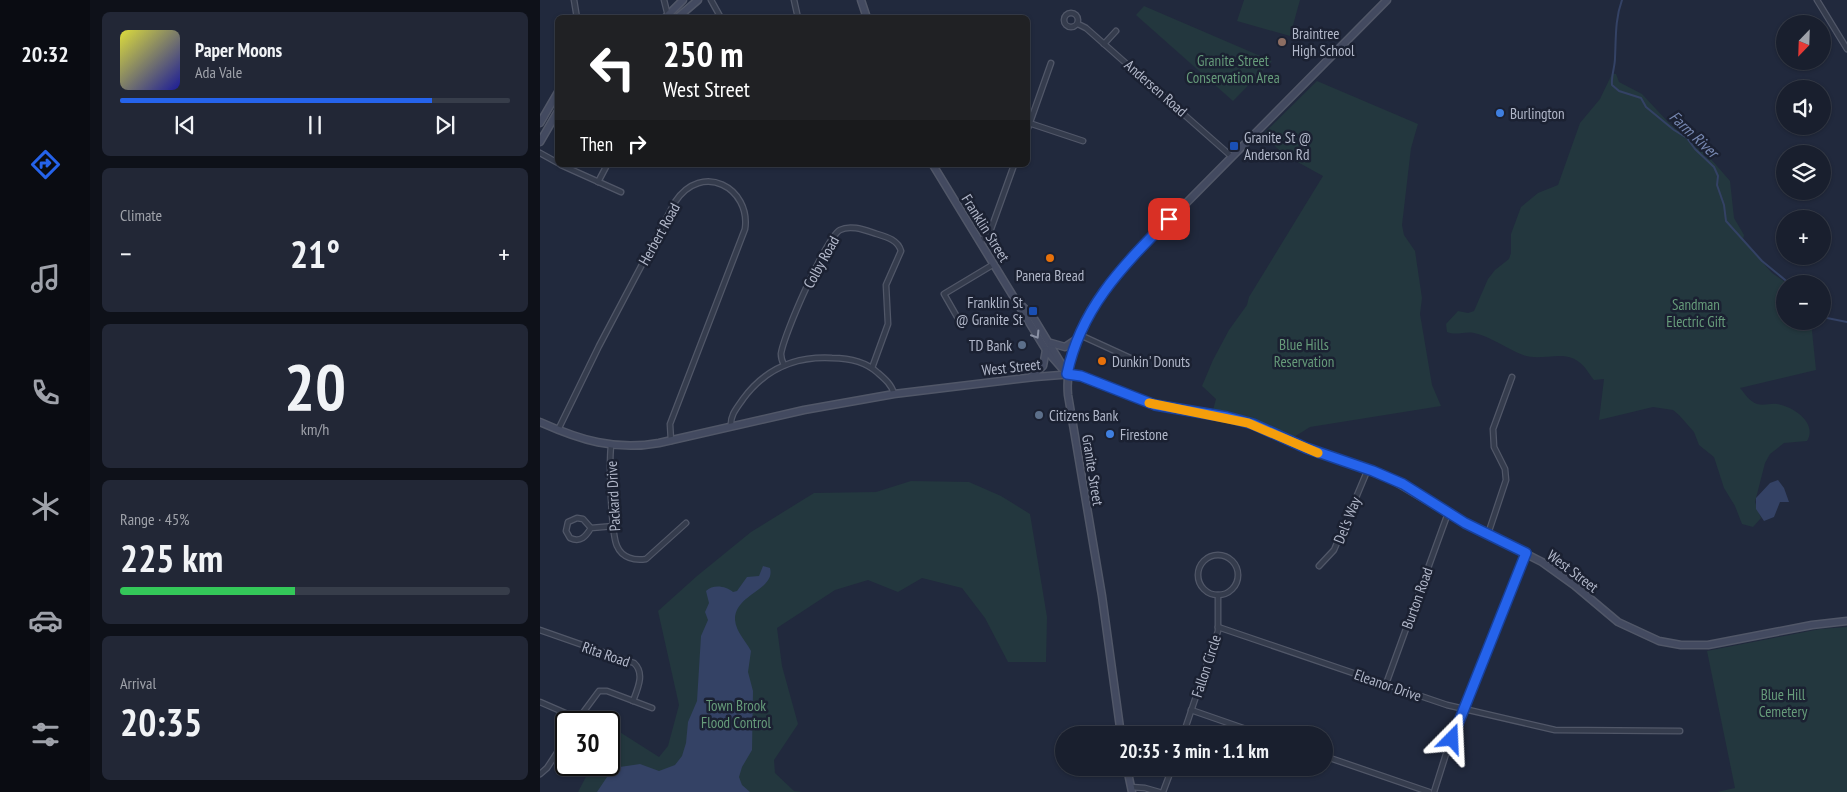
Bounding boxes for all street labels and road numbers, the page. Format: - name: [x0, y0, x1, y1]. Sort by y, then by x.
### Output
- street label: Andersen Road: [1121, 56, 1191, 120]
- street label: Franklin Street: [958, 191, 1014, 265]
- street label: Herbert Road: [634, 199, 684, 269]
- street label: Colby Road: [799, 233, 843, 291]
- street label: West Street: [981, 354, 1041, 380]
- street label: Granite Street: [1078, 433, 1108, 507]
- street label: Packard Drive: [602, 460, 624, 532]
- street label: Del's Way: [1329, 494, 1365, 546]
- street label: West Street: [1544, 546, 1602, 596]
- street label: Burton Road: [1397, 565, 1437, 631]
- street label: Fallon Circle: [1187, 632, 1225, 700]
- street label: Rita Road: [580, 637, 632, 671]
- street label: Eleanor Drive: [1352, 665, 1424, 705]

